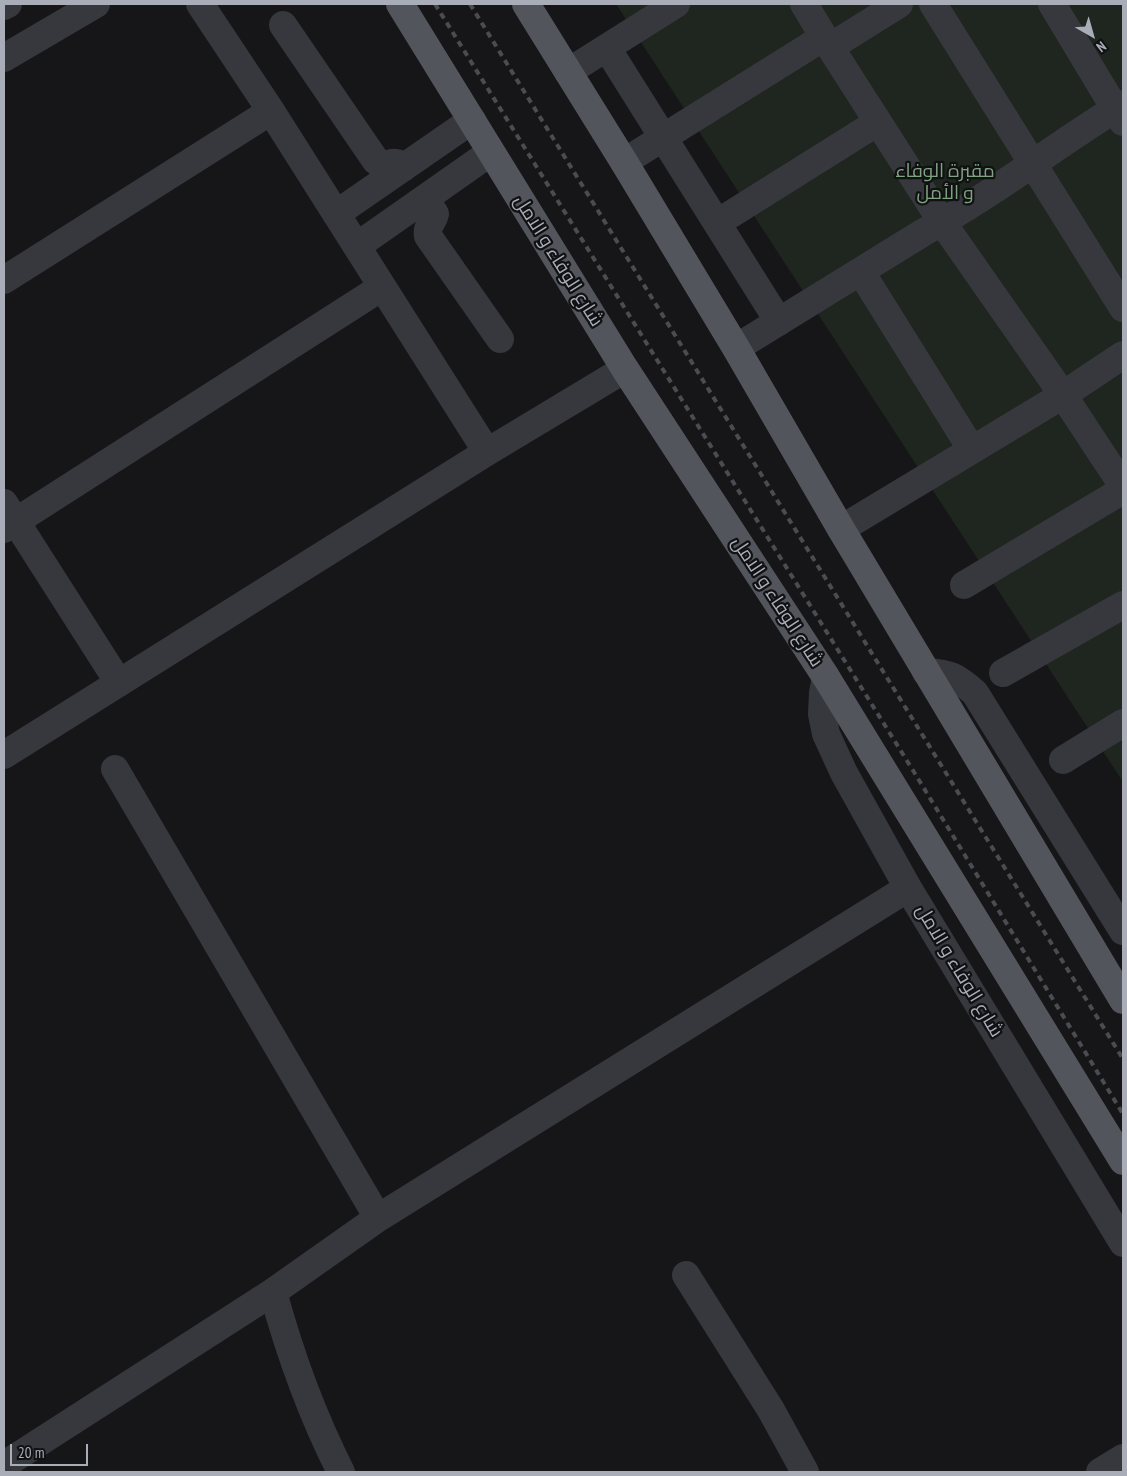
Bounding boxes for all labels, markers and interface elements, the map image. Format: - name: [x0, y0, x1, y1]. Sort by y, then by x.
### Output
- north arrow: [1067, 10, 1117, 60]
- text: N: [1093, 37, 1110, 56]
- park label: مقبرة الوفاء و الأمل: [895, 161, 995, 205]
- street label: شارع الوفاء و الامل: [508, 191, 608, 331]
- street label: شارع الوفاء و الامل: [726, 533, 828, 671]
- street label: شارع الوفاء و الامل: [910, 900, 1008, 1042]
- scale bar: [12, 1434, 90, 1466]
- text: 20 m: [18, 1443, 44, 1462]

